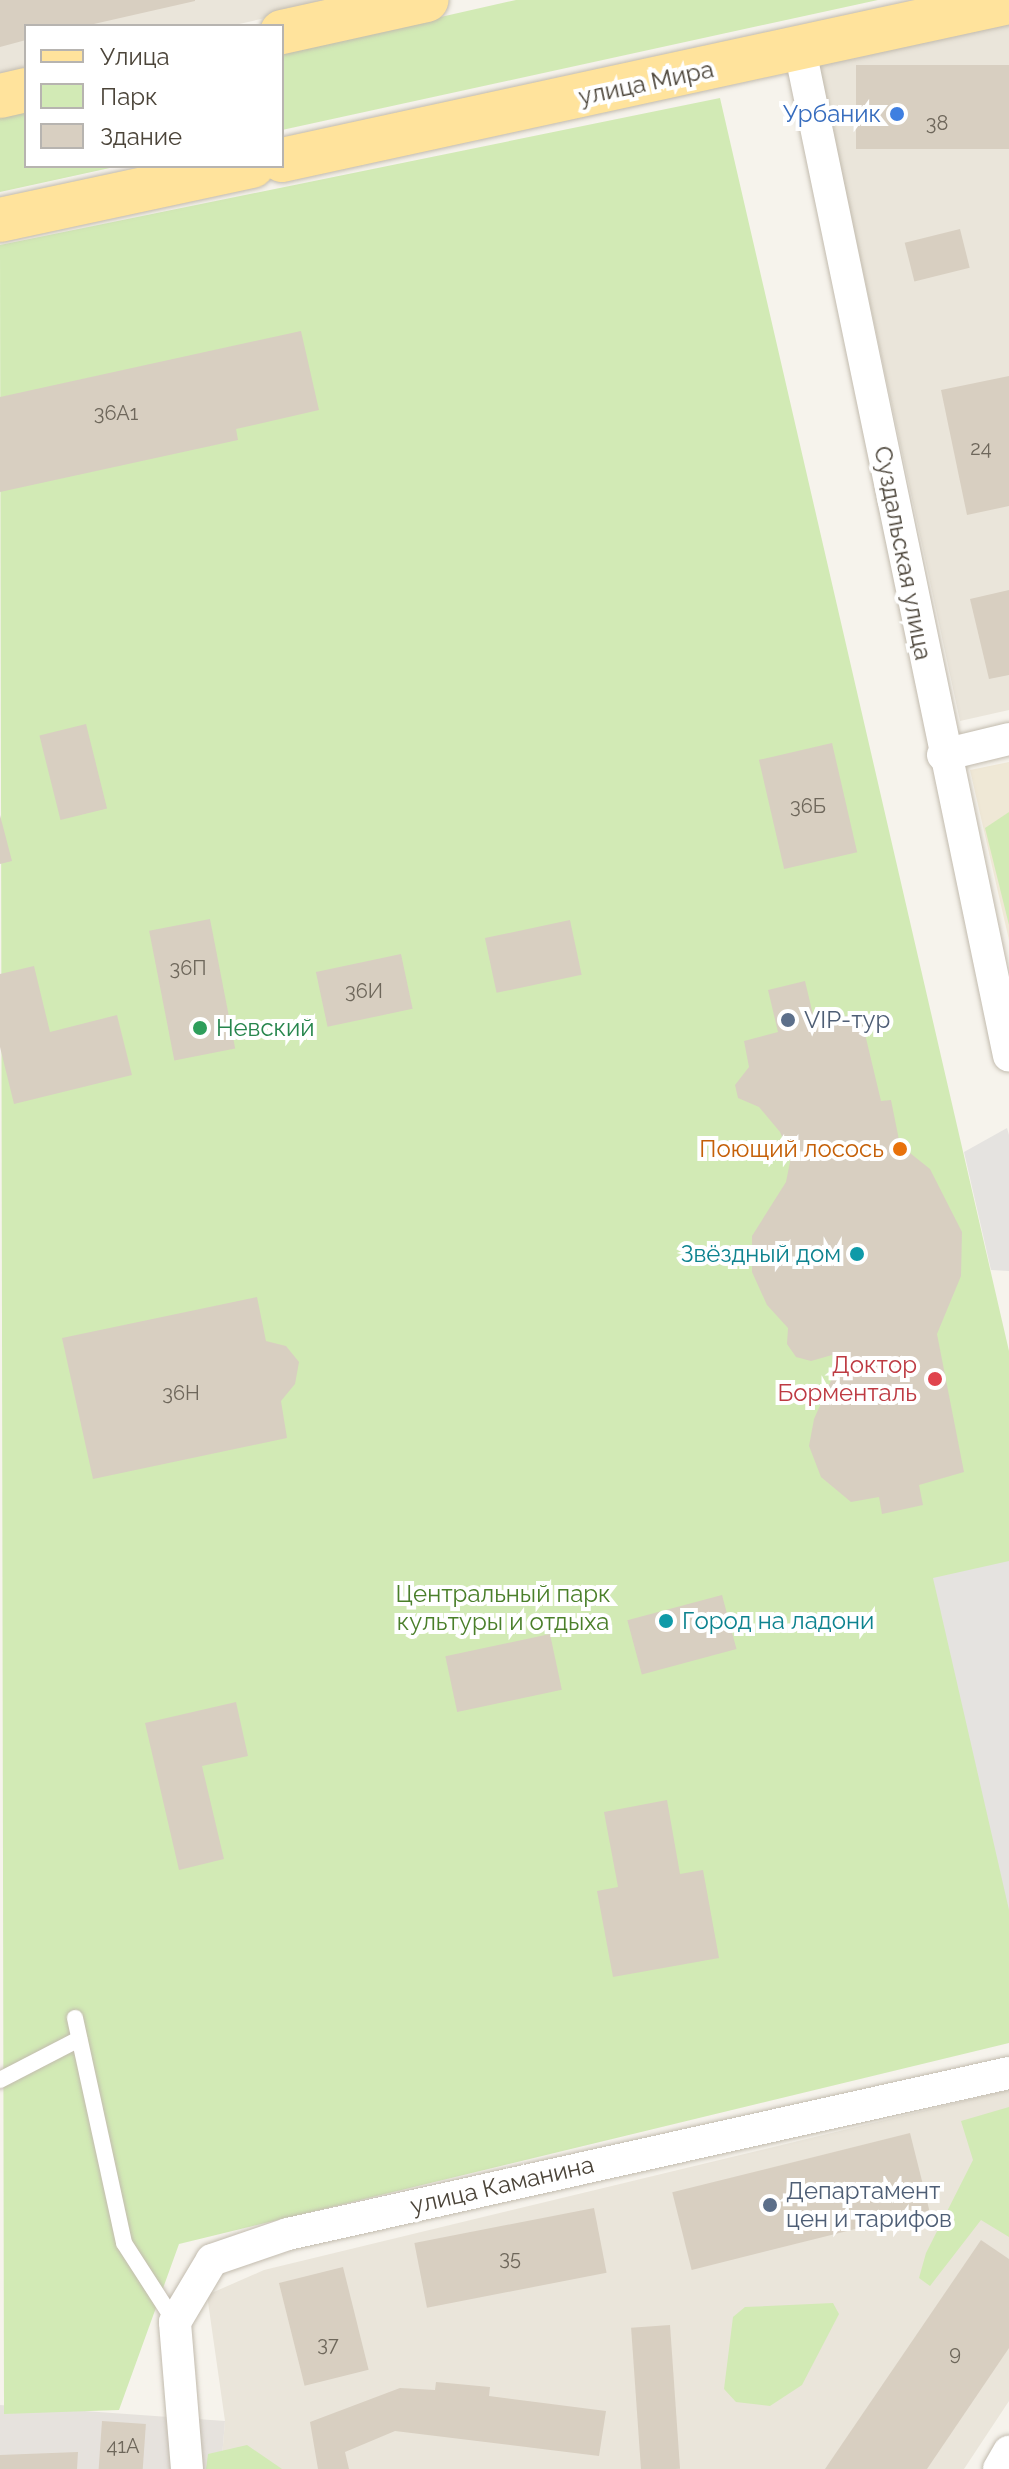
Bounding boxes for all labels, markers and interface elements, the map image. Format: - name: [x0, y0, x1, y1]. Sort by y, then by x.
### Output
- legend: [24, 24, 284, 168]
- text: Улица: [100, 42, 170, 71]
- street label: улица Мира: [576, 55, 716, 111]
- text: Парк: [100, 82, 158, 111]
- place label: Урбаник: [783, 100, 881, 128]
- marker: Урбаник: [888, 105, 906, 123]
- house number: 38: [926, 111, 948, 135]
- text: Здание: [100, 122, 182, 151]
- house number: 36А1: [94, 401, 138, 425]
- house number: 24: [970, 436, 992, 460]
- street label: Суздальская улица: [868, 443, 938, 663]
- house number: 36Б: [790, 794, 826, 818]
- house number: 36П: [169, 956, 207, 980]
- house number: 36И: [345, 979, 383, 1003]
- place label: VIP-тур: [804, 1006, 890, 1034]
- marker: VIP-тур: [779, 1011, 797, 1029]
- place label: Невский: [216, 1014, 315, 1042]
- marker: Невский: [191, 1019, 209, 1037]
- place label: Поющий лосось: [699, 1135, 884, 1163]
- marker: Поющий лосось: [891, 1140, 909, 1158]
- place label: Звёздный дом: [680, 1240, 841, 1268]
- marker: Звёздный дом: [848, 1245, 866, 1263]
- place label: Доктор Борменталь: [778, 1351, 917, 1407]
- marker: Доктор Борменталь: [924, 1368, 946, 1390]
- house number: 36Н: [162, 1381, 200, 1405]
- park label: Центральный парк культуры и отдыха: [395, 1580, 611, 1636]
- place label: Город на ладони: [682, 1607, 874, 1635]
- marker: Город на ладони: [657, 1612, 675, 1630]
- street label: улица Каманина: [407, 2150, 597, 2220]
- place label: Департамент цен и тарифов: [786, 2177, 952, 2233]
- marker: Департамент цен и тарифов: [761, 2196, 779, 2214]
- house number: 35: [499, 2246, 521, 2270]
- house number: 37: [317, 2332, 339, 2356]
- house number: 9: [949, 2341, 961, 2365]
- house number: 41А: [107, 2434, 139, 2458]

